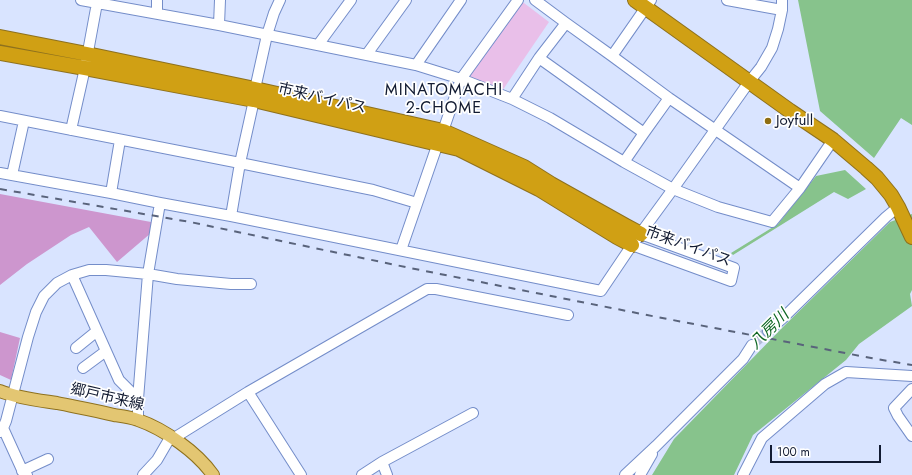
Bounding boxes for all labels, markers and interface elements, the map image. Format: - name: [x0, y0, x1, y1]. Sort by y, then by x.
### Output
- street label: 市来バイパス: [276, 80, 368, 118]
- district label: MINATOMACHI 2-CHOME: [385, 81, 503, 119]
- place label: Joyfull: [776, 112, 813, 130]
- marker: Joyfull: [763, 116, 773, 126]
- street label: 市来バイパス: [643, 223, 733, 271]
- water label: 八房川: [746, 306, 794, 354]
- street label: 郷戸市来線: [68, 381, 146, 415]
- scale bar: [772, 437, 883, 463]
- text: 100 m: [777, 443, 810, 461]

